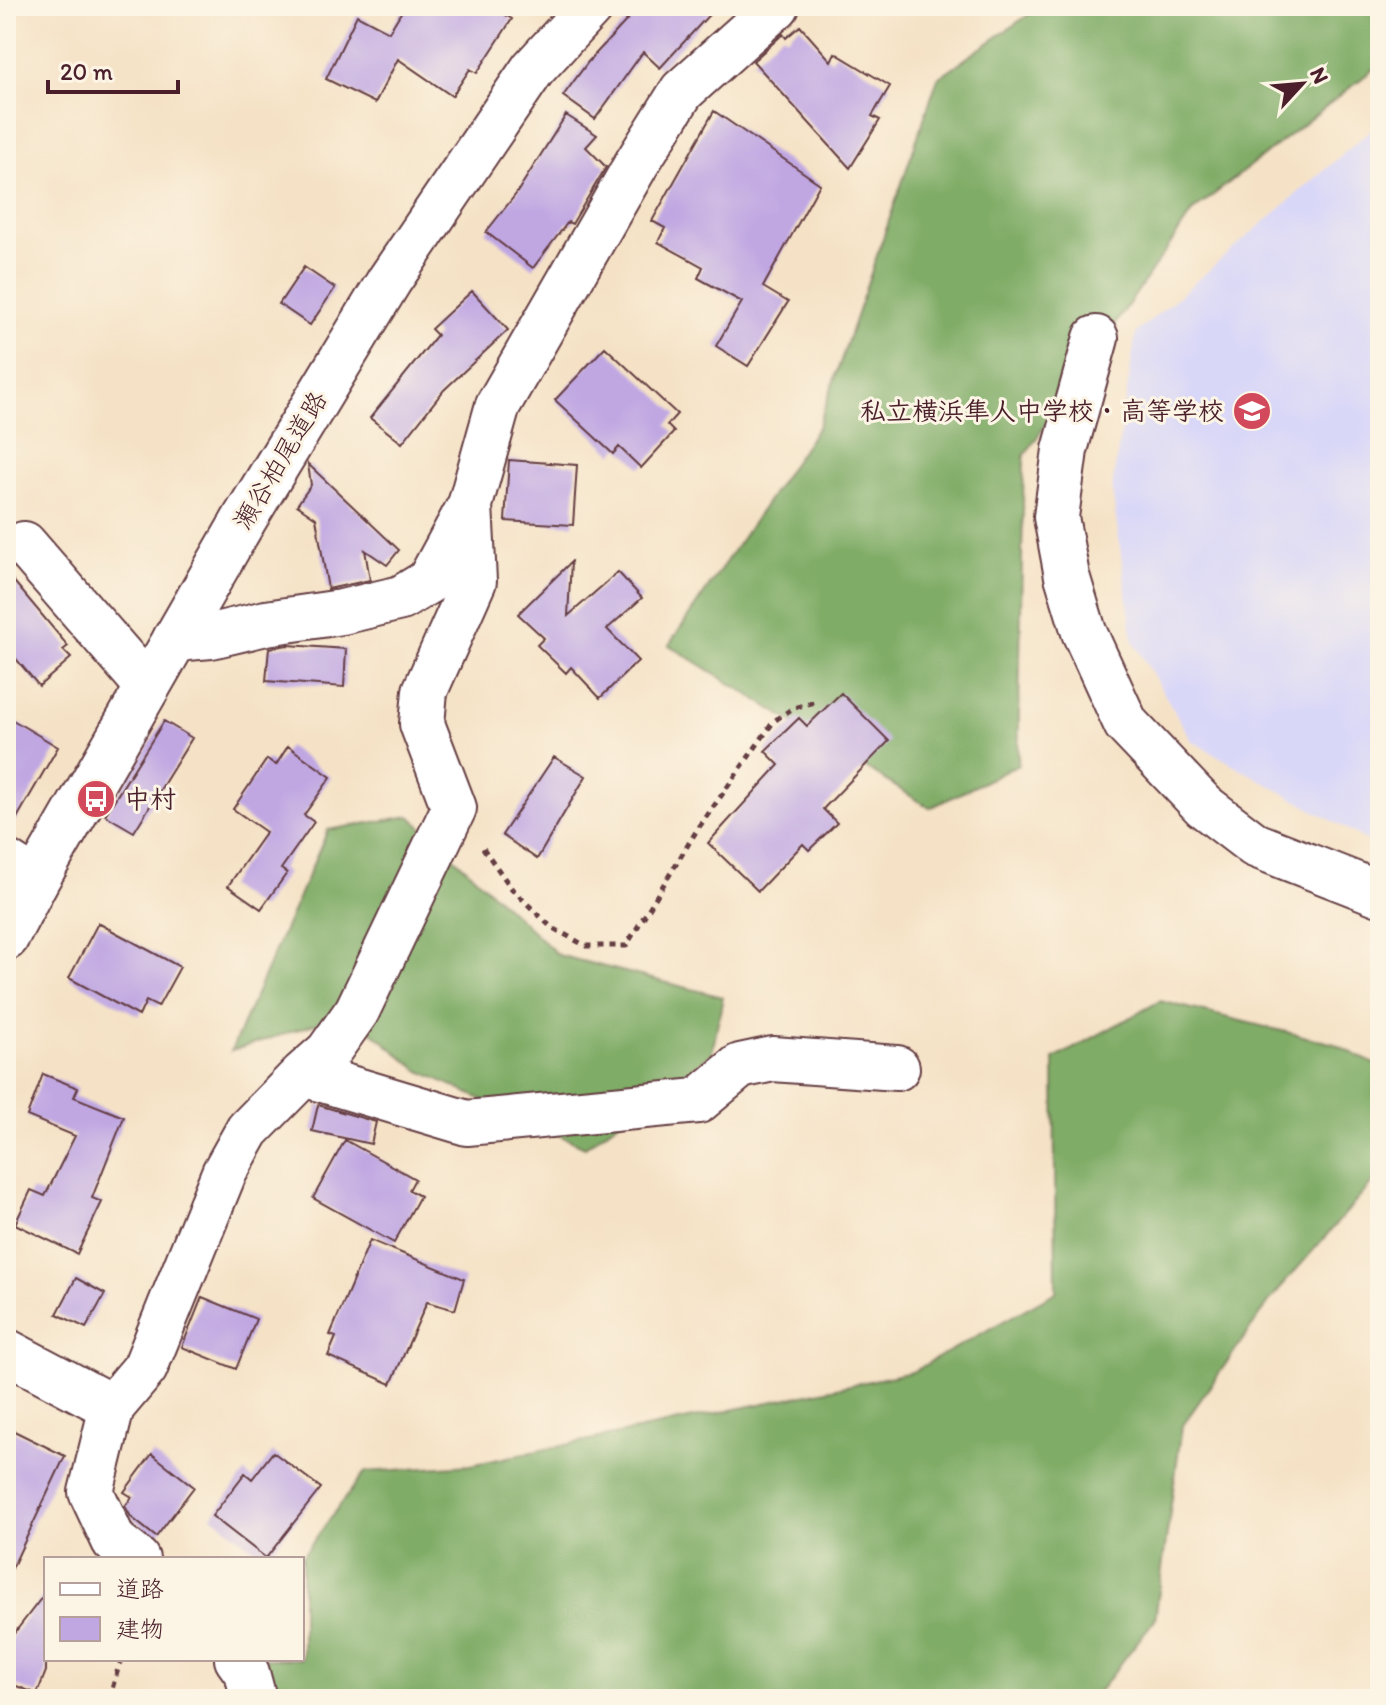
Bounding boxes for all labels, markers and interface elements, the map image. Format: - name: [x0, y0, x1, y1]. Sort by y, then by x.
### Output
- scale bar: [48, 44, 178, 94]
- north arrow: [1262, 44, 1342, 124]
- text: 20 m: [60, 57, 113, 86]
- text: N: [1304, 63, 1335, 88]
- street label: 瀬谷柏尾道路: [226, 385, 334, 535]
- school or university icon: 私立横浜隼人中学校・高等学校: [1231, 390, 1273, 432]
- place label: 私立横浜隼人中学校・高等学校: [860, 395, 1224, 427]
- bus stop icon: 中村: [75, 778, 117, 820]
- place label: 中村: [124, 783, 176, 815]
- legend: [44, 1557, 304, 1661]
- text: 道路: [116, 1574, 164, 1603]
- text: 建物: [116, 1614, 164, 1643]

